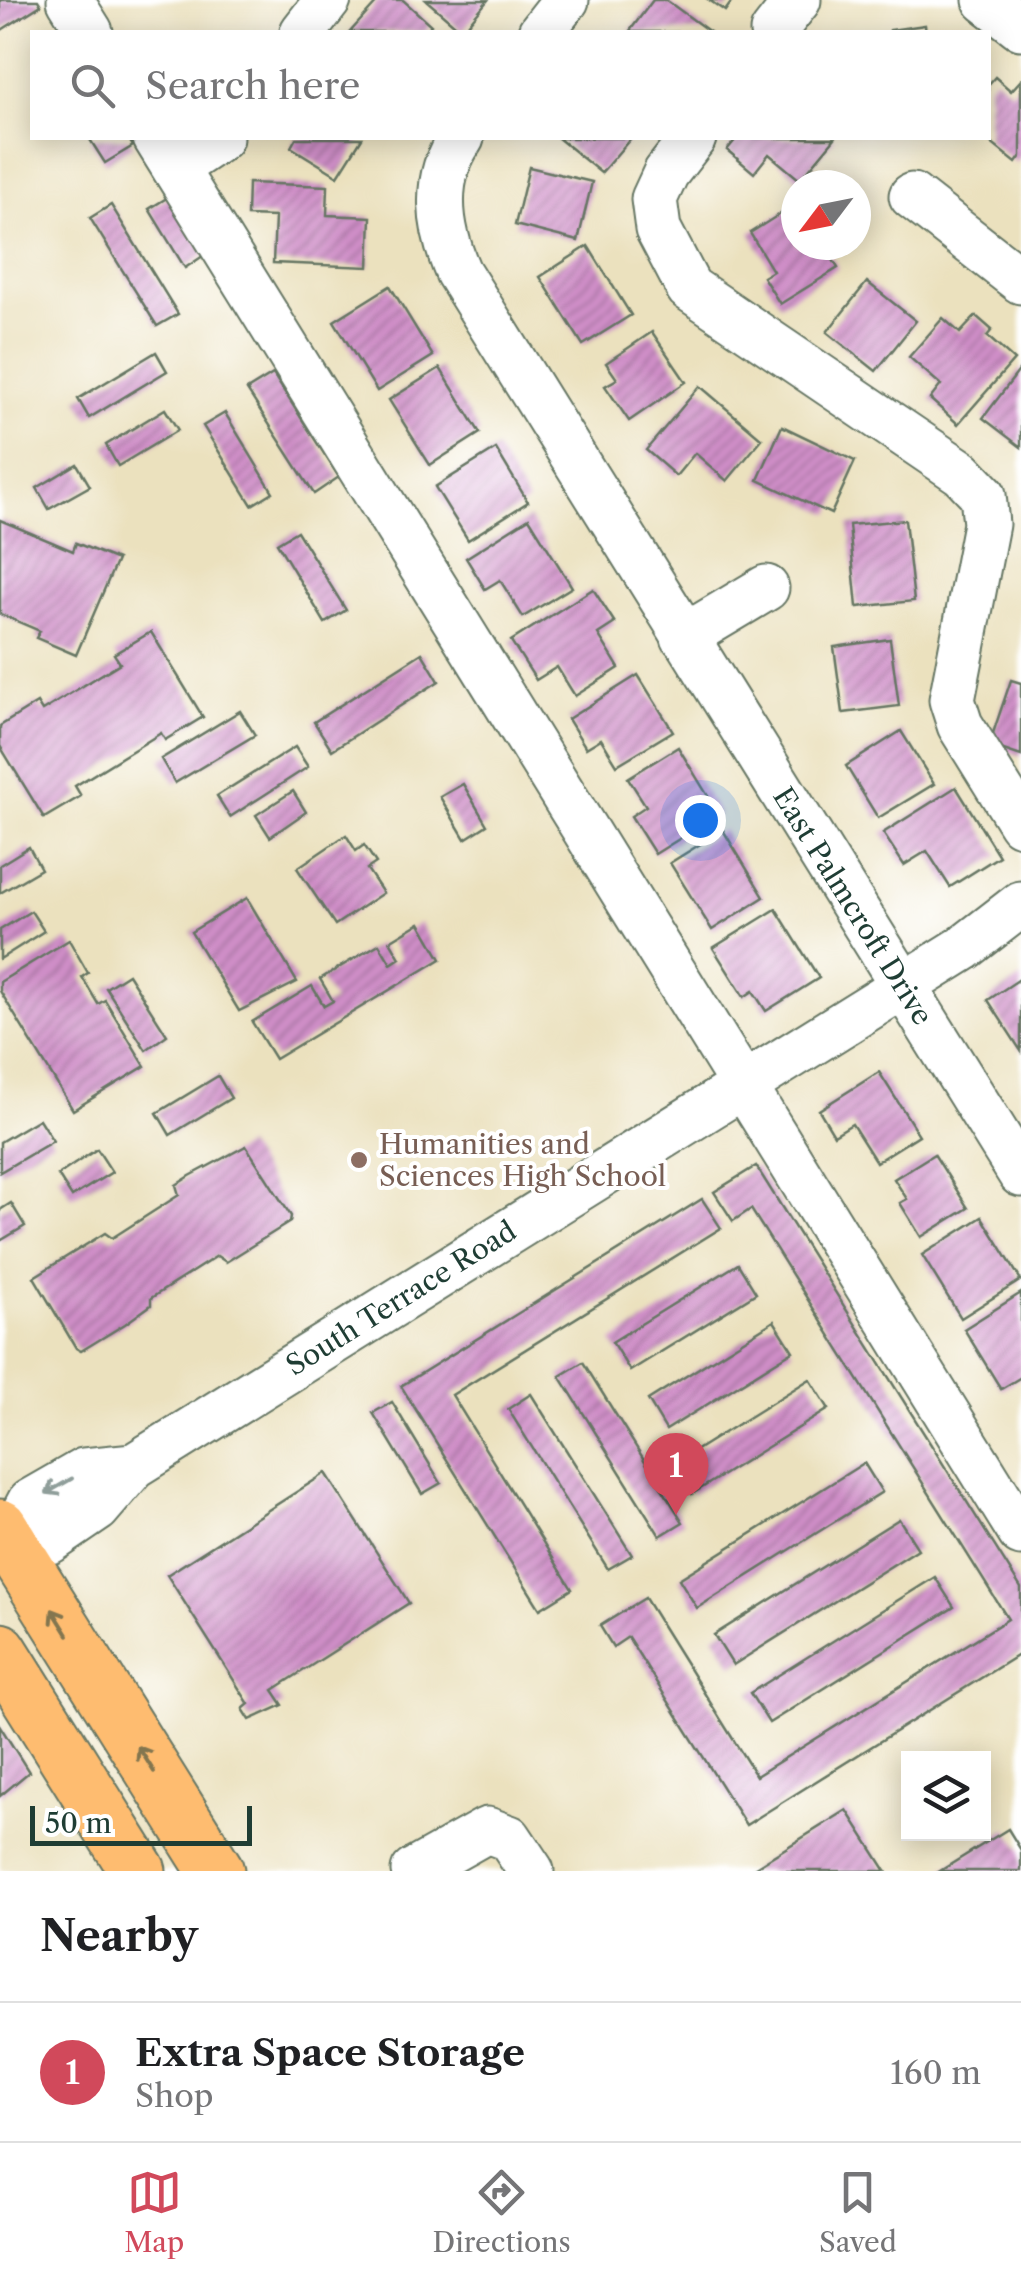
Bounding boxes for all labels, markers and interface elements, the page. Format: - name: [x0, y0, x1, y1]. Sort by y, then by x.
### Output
- search box: [30, 30, 991, 140]
- icon: search: [65, 58, 120, 113]
- text: Search here: [145, 62, 360, 109]
- north arrow: [781, 170, 871, 260]
- street label: East Palmcroft Drive: [766, 781, 940, 1031]
- your location: [675, 795, 726, 846]
- place label: Humanities and Sciences High School: [379, 1127, 666, 1193]
- marker: Humanities and Sciences High School: [348, 1149, 370, 1171]
- street label: South Terrace Road: [280, 1213, 522, 1383]
- pin: 1: [644, 1432, 708, 1515]
- one-way arrow: [45, 1476, 75, 1496]
- one-way arrow: [50, 1608, 70, 1636]
- one-way arrow: [136, 1745, 157, 1773]
- map controls: [901, 1751, 991, 1841]
- button: layers: [901, 1751, 991, 1841]
- scale bar: [30, 1801, 252, 1846]
- text: 50 m: [45, 1806, 112, 1840]
- text: Nearby: [40, 1910, 198, 1962]
- text: Extra Space Storage: [135, 2029, 525, 2076]
- text: 1: [65, 2053, 80, 2092]
- text: 160 m: [890, 2053, 981, 2092]
- text: Shop: [135, 2076, 214, 2115]
- tab: Map: [124, 2165, 184, 2259]
- tab: Directions: [432, 2165, 571, 2259]
- tab: Saved: [819, 2165, 897, 2259]

